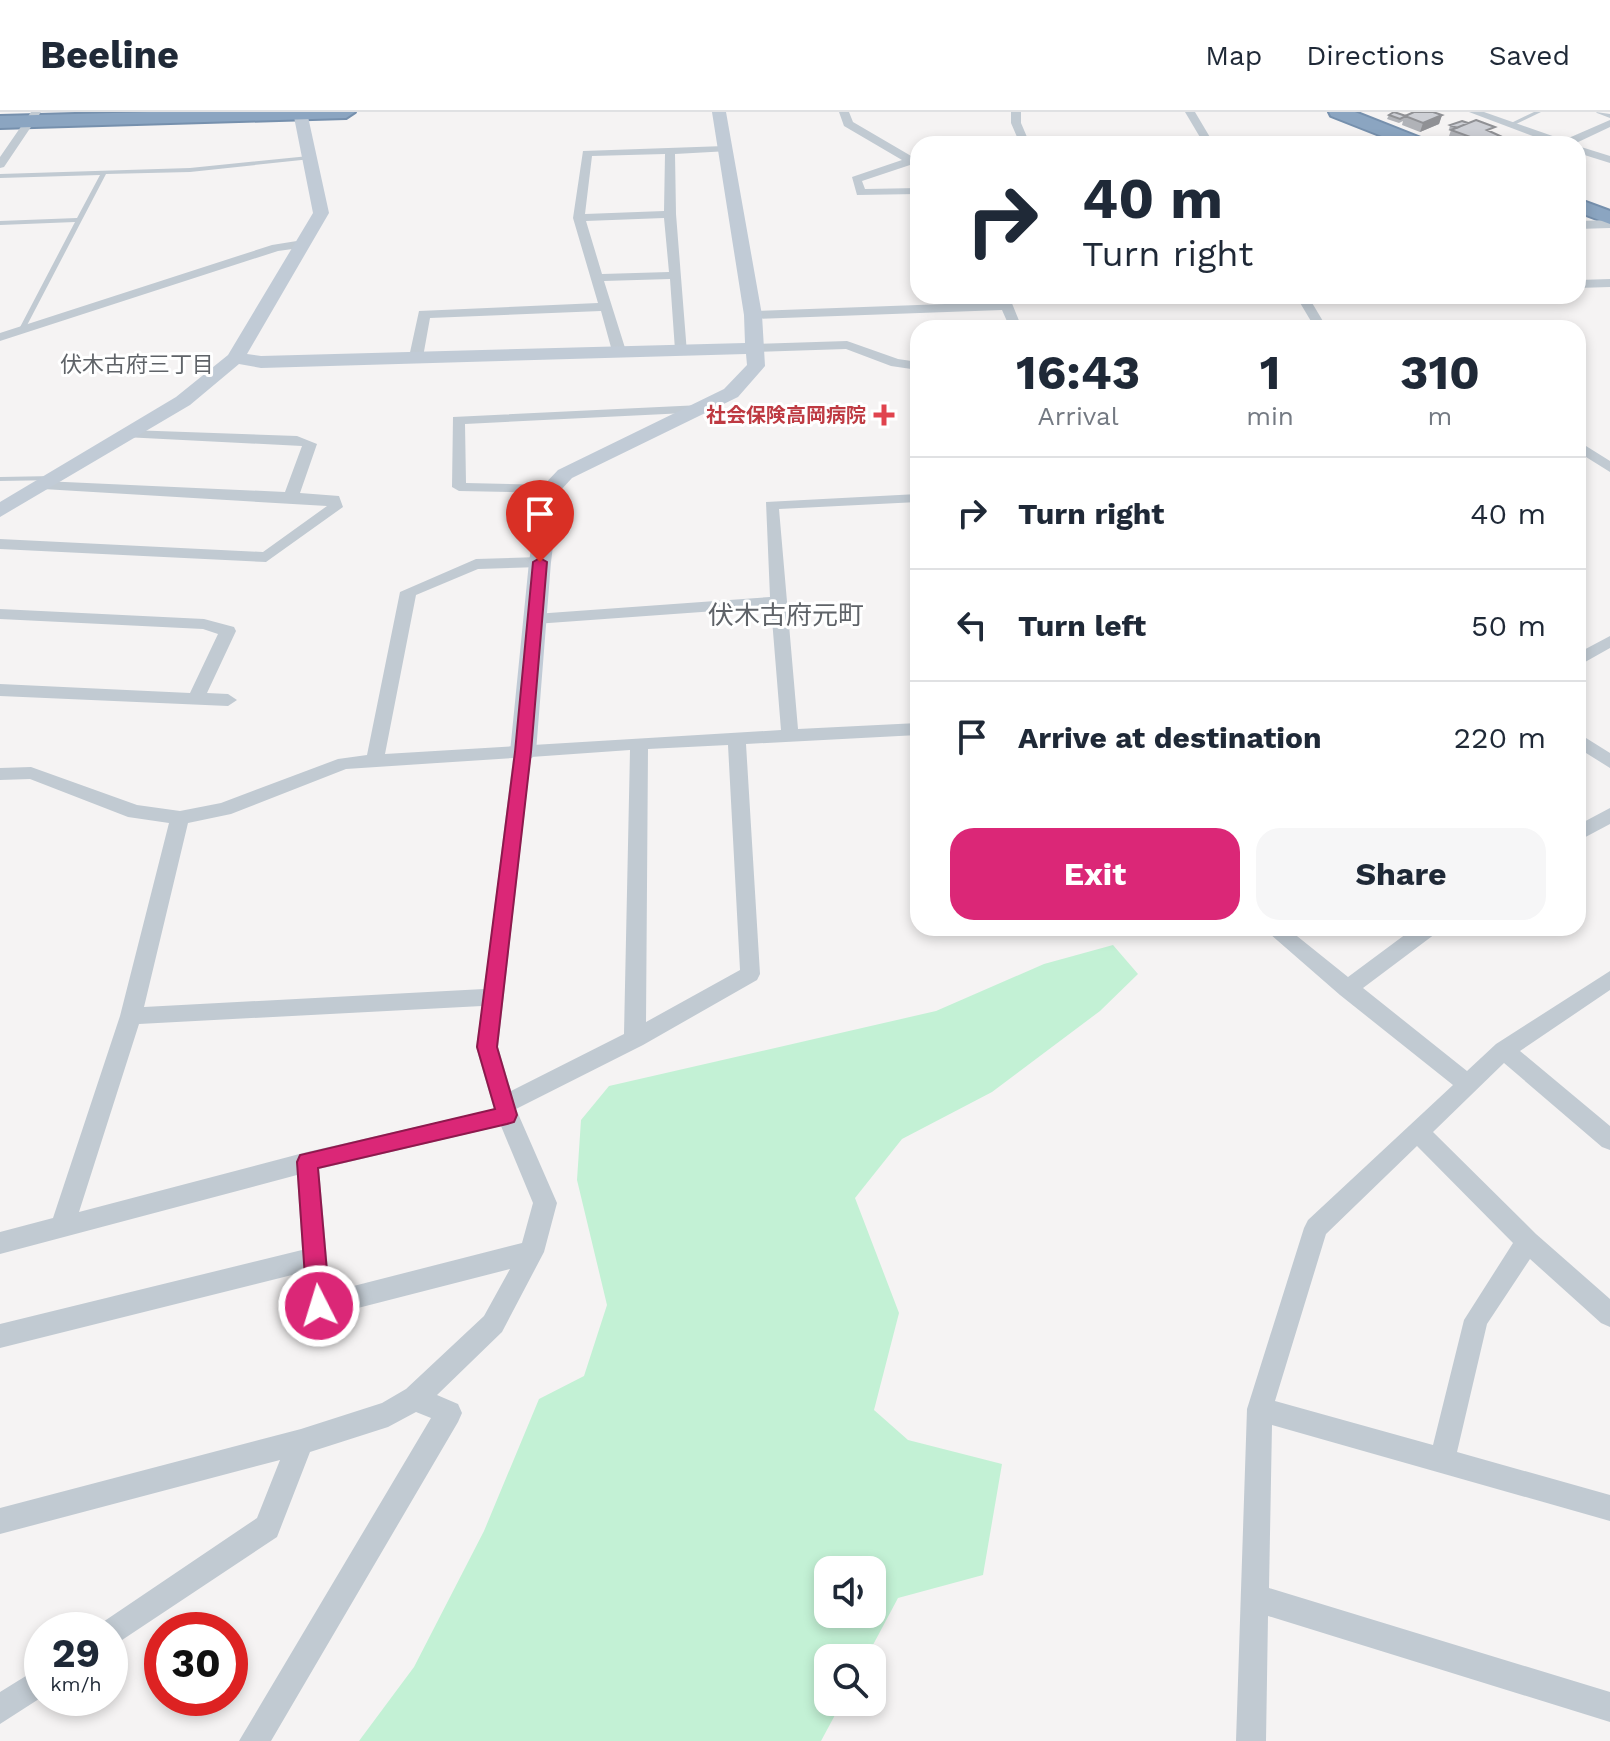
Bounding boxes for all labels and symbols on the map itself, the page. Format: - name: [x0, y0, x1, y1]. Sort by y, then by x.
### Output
- district label: 伏木古府三丁目: [60, 352, 214, 377]
- place label: 社会保険高岡病院: [706, 403, 866, 427]
- marker: 社会保険高岡病院: [873, 404, 895, 426]
- pin: [506, 480, 574, 562]
- district label: 伏木古府元町: [708, 600, 864, 630]
- position arrow: [277, 1264, 361, 1348]
- speed limit sign: 30: [144, 1612, 248, 1716]

